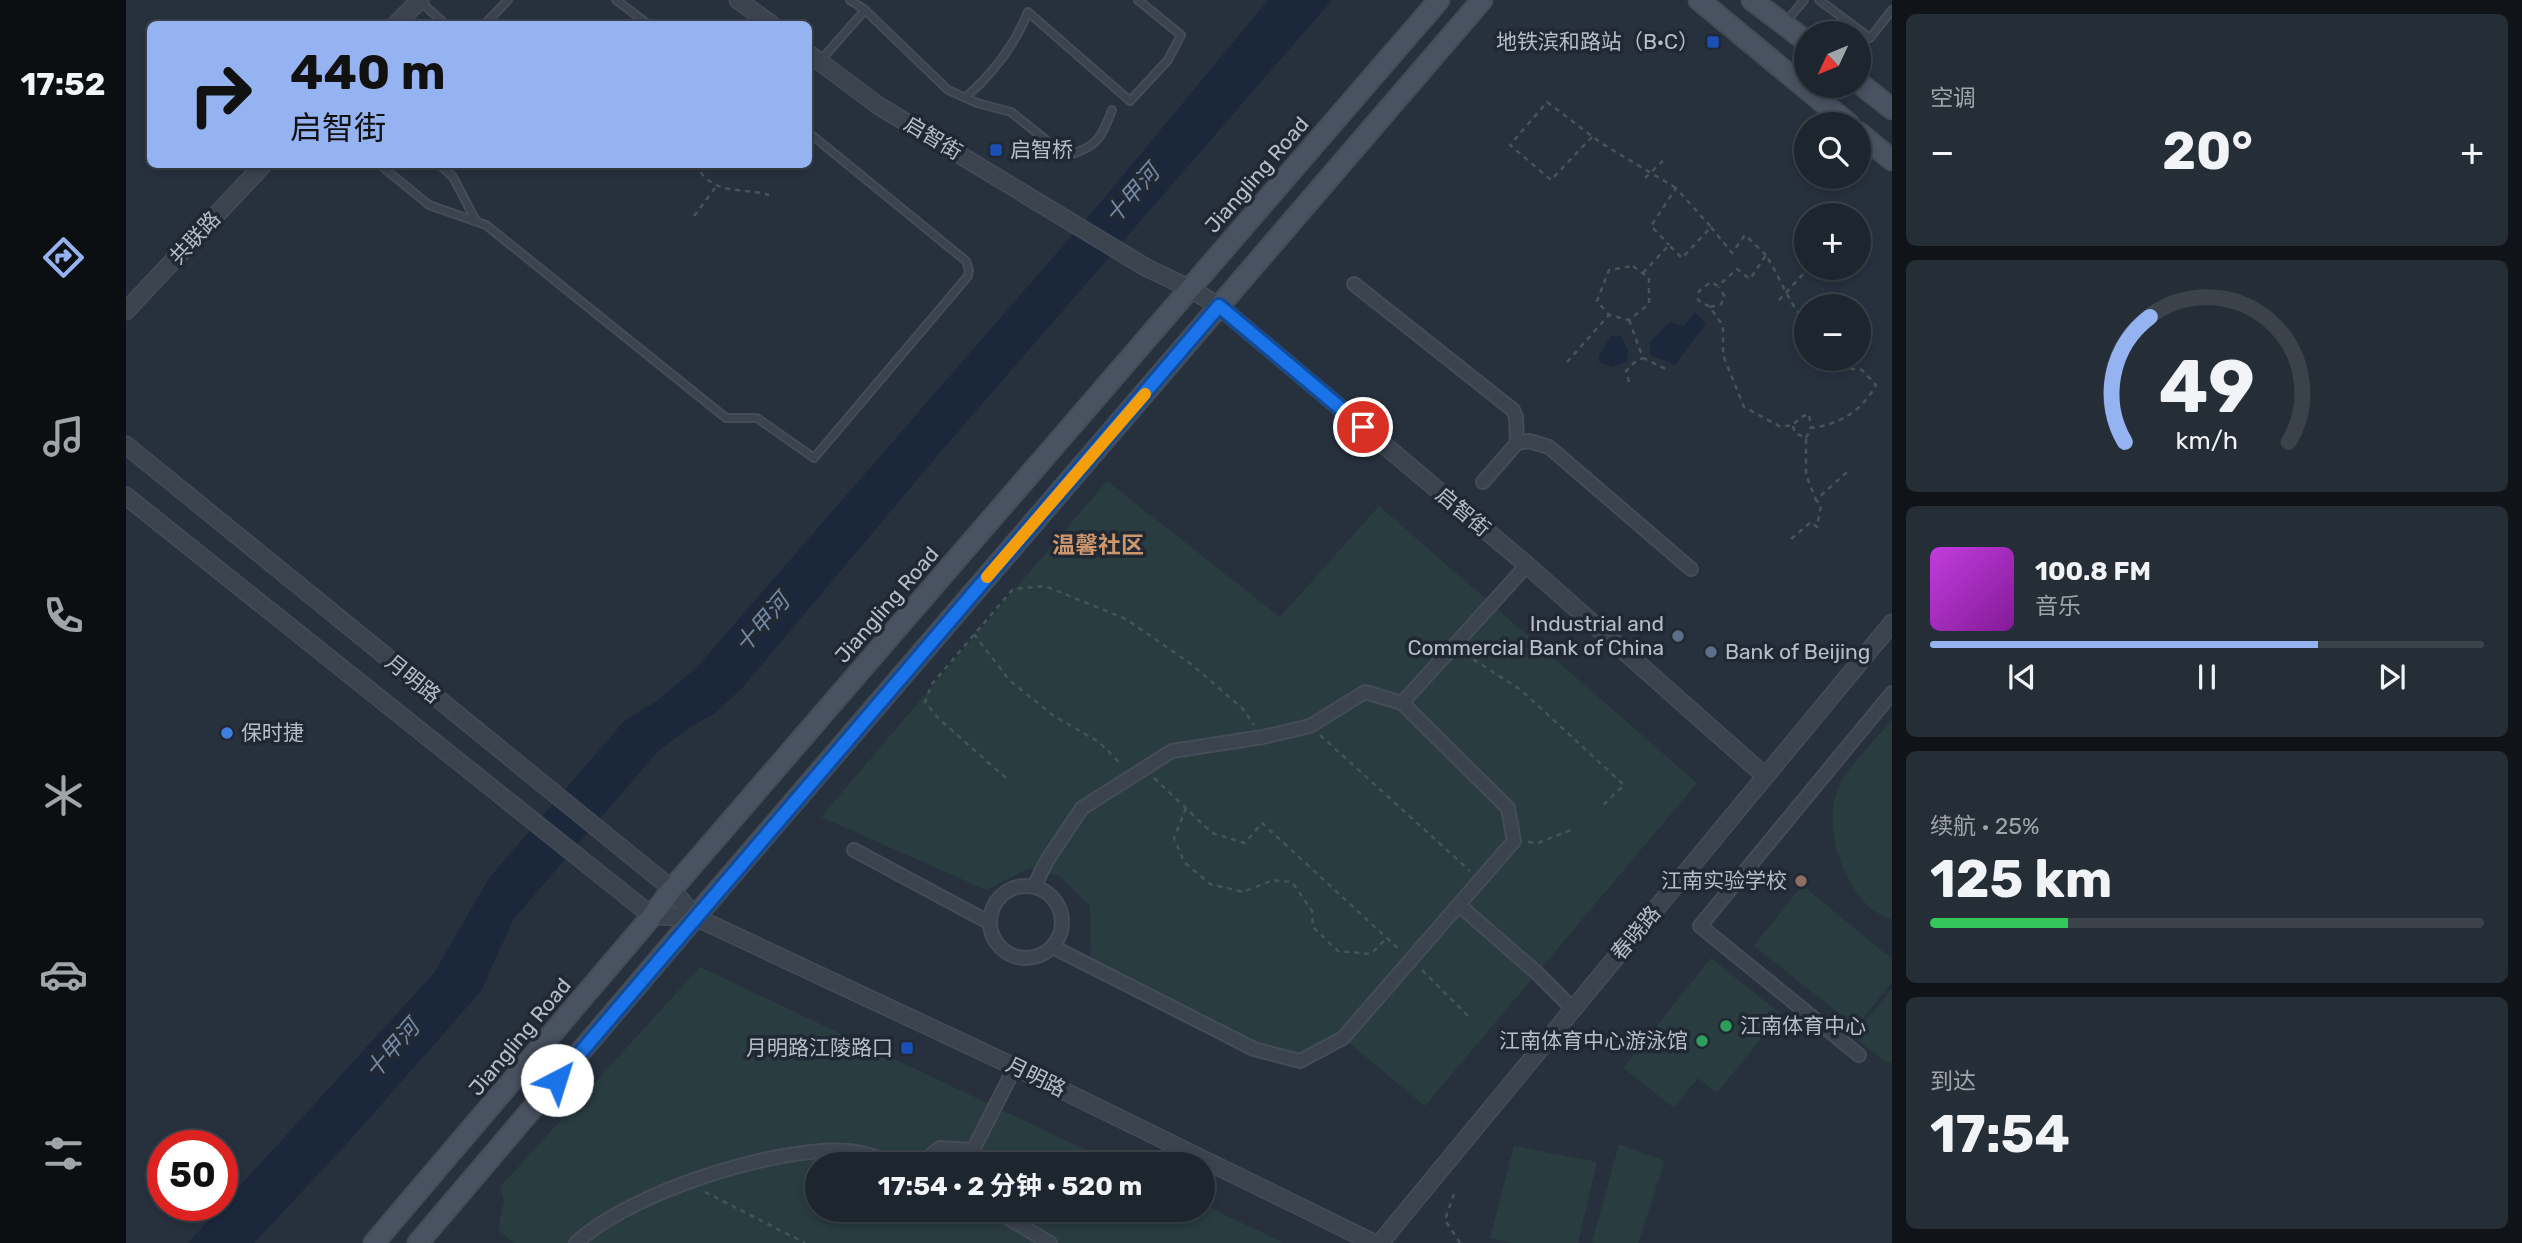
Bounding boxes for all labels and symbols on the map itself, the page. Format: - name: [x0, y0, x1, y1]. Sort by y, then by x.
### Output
- north arrow: [1794, 21, 1871, 98]
- place label: 地铁滨和路站（B·C）: [1496, 29, 1699, 54]
- marker: 地铁滨和路站（B·C）: [1705, 34, 1721, 50]
- street label: 启智街: [900, 111, 967, 165]
- street label: Jiangling Road: [1199, 112, 1314, 238]
- place label: 启智桥: [1010, 137, 1073, 162]
- marker: 启智桥: [988, 142, 1004, 158]
- water label: 十甲河: [1099, 156, 1168, 229]
- street label: 共联路: [164, 206, 225, 269]
- pin: [1333, 397, 1393, 457]
- street label: 启智街: [1431, 482, 1495, 541]
- district label: 温馨社区: [1052, 531, 1144, 559]
- street label: Jiangling Road: [829, 542, 944, 668]
- water label: 十甲河: [729, 585, 798, 658]
- place label: Industrial and Commercial Bank of China: [1408, 611, 1664, 660]
- marker: Industrial and Commercial Bank of China: [1670, 628, 1686, 644]
- place label: Bank of Beijing: [1725, 639, 1870, 664]
- marker: Bank of Beijing: [1703, 644, 1719, 660]
- street label: 月明路: [381, 649, 446, 708]
- place label: 保时捷: [241, 720, 304, 745]
- marker: 保时捷: [219, 725, 235, 741]
- place label: 江南实验学校: [1661, 868, 1787, 893]
- marker: 江南实验学校: [1793, 873, 1809, 889]
- street label: 春晓路: [1606, 901, 1665, 965]
- street label: Jiangling Road: [463, 973, 576, 1100]
- water label: 十甲河: [359, 1011, 428, 1084]
- place label: 江南体育中心: [1740, 1013, 1866, 1038]
- marker: 江南体育中心: [1718, 1018, 1734, 1034]
- place label: 江南体育中心游泳馆: [1499, 1028, 1688, 1053]
- marker: 江南体育中心游泳馆: [1694, 1033, 1710, 1049]
- place label: 月明路江陵路口: [746, 1035, 893, 1060]
- marker: 月明路江陵路口: [899, 1040, 915, 1056]
- position arrow: [520, 1043, 594, 1117]
- street label: 月明路: [1002, 1052, 1070, 1102]
- speed limit sign: 50: [147, 1130, 238, 1221]

